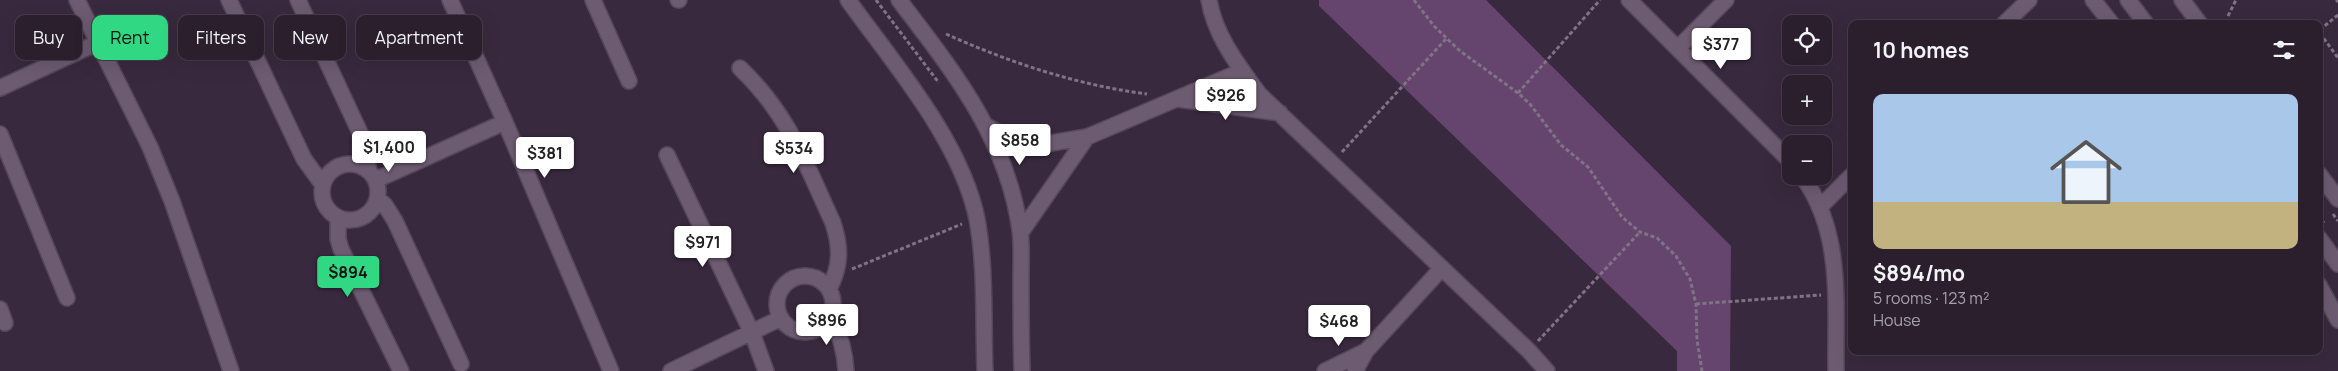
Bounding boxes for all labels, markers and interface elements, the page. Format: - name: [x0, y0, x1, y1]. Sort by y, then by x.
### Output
- chip: Buy: [15, 15, 82, 60]
- chip: Rent: [92, 15, 168, 60]
- chip: Filters: [178, 15, 264, 60]
- chip: New: [274, 15, 346, 60]
- chip: Apartment: [356, 15, 482, 60]
- map controls: [1782, 15, 1832, 185]
- button: locate: [1782, 15, 1832, 65]
- pin: $377: [1691, 28, 1751, 70]
- text: $377: [1703, 33, 1739, 55]
- text: 10 homes: [1873, 36, 1969, 64]
- icon: filters: [2270, 36, 2298, 64]
- button: +: [1782, 75, 1832, 125]
- pin: $926: [1196, 78, 1256, 121]
- text: $926: [1206, 84, 1246, 106]
- pin: $858: [990, 124, 1050, 166]
- icon: home: [2041, 127, 2131, 217]
- text: $858: [1000, 129, 1040, 151]
- pin: $1,400: [348, 130, 430, 173]
- pin: $534: [764, 132, 824, 174]
- button: −: [1782, 135, 1832, 185]
- text: $1,400: [363, 136, 415, 158]
- pin: $381: [515, 136, 575, 179]
- text: $534: [775, 137, 813, 159]
- text: $381: [527, 142, 563, 164]
- pin: $971: [673, 226, 733, 268]
- text: $971: [685, 231, 721, 253]
- pin: $894: [318, 256, 378, 298]
- text: $894/mo: [1873, 259, 1965, 287]
- text: $894: [328, 261, 368, 283]
- text: 5 rooms · 123 m²: [1873, 287, 1989, 309]
- pin: $896: [797, 304, 857, 346]
- pin: $468: [1309, 304, 1369, 347]
- text: $896: [807, 309, 847, 331]
- text: House: [1873, 309, 1921, 331]
- text: $468: [1319, 310, 1359, 332]

